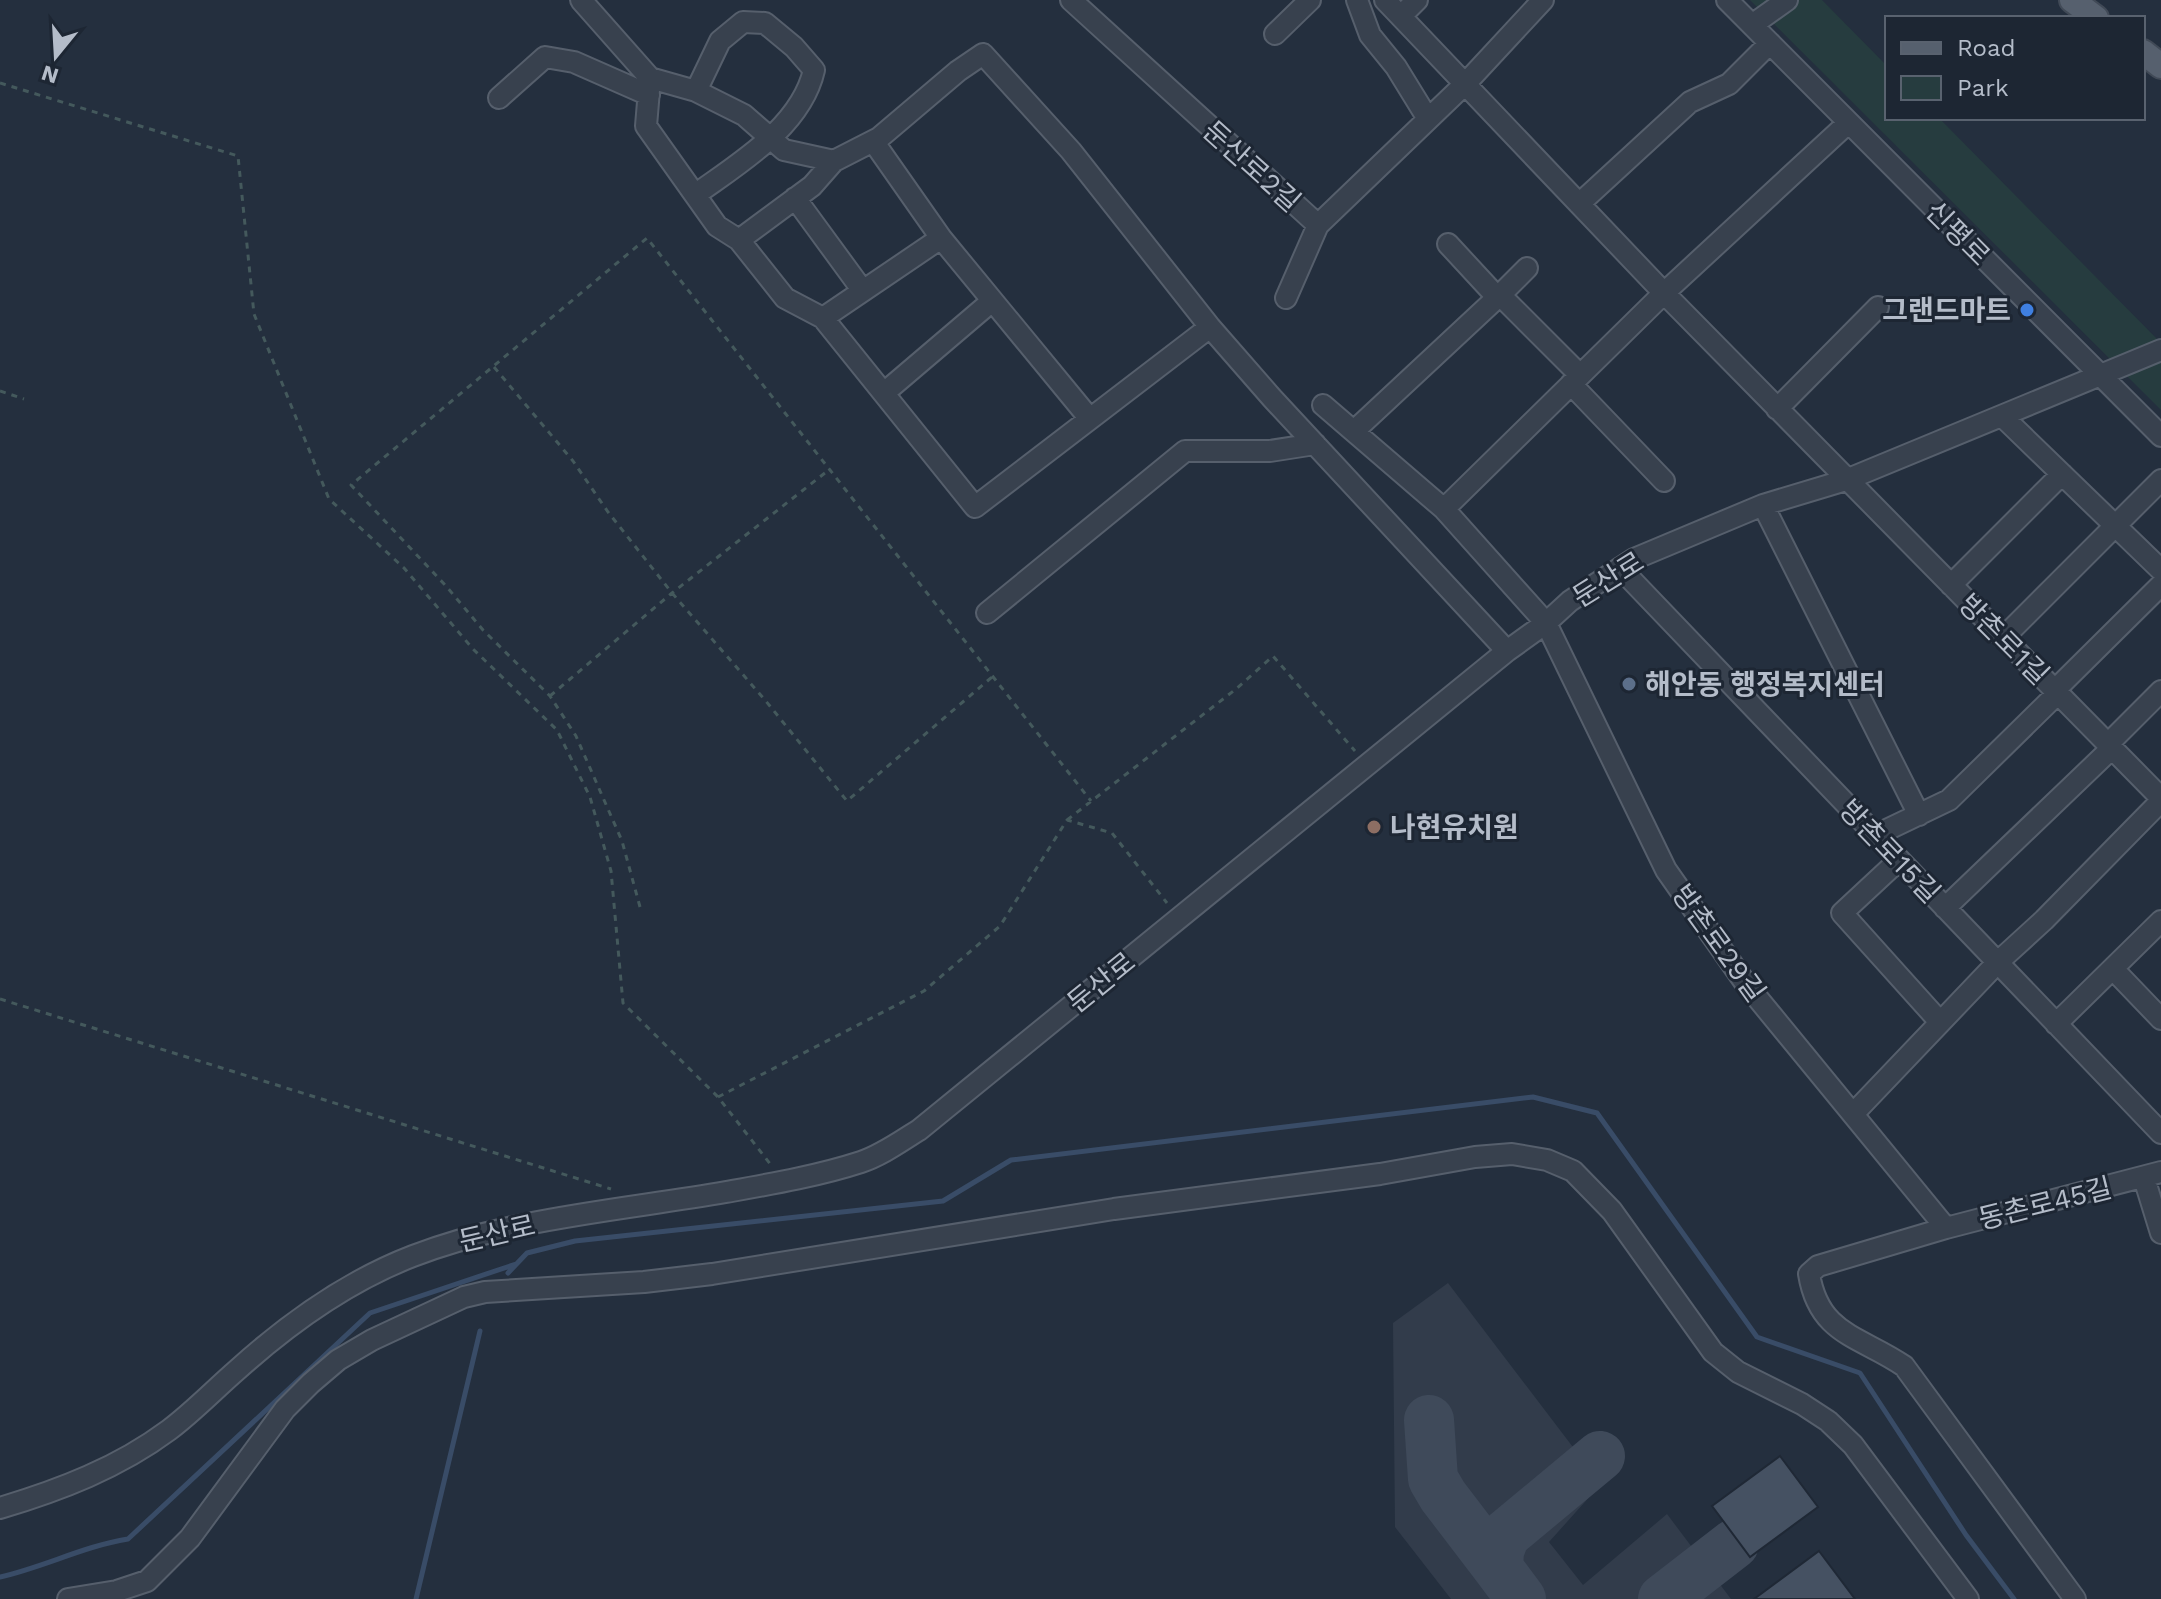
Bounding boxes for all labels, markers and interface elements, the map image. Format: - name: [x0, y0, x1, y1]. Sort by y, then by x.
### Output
- north arrow: [16, 16, 96, 96]
- legend: [1885, 16, 2145, 120]
- text: Road: [1957, 34, 2016, 62]
- text: N: [38, 60, 62, 89]
- text: Park: [1957, 74, 2009, 102]
- street label: 둔산로2길: [1196, 114, 1307, 219]
- street label: 신평로: [1919, 194, 1997, 272]
- place label: 그랜드마트: [1882, 294, 2011, 327]
- marker: 그랜드마트: [2018, 301, 2036, 319]
- street label: 둔산로: [1567, 545, 1650, 614]
- street label: 방촌로1길: [1952, 587, 2056, 691]
- place label: 해안동 행정복지센터: [1645, 668, 1885, 701]
- marker: 해안동 행정복지센터: [1620, 675, 1638, 693]
- street label: 방촌로15길: [1833, 793, 1947, 910]
- place label: 나현유치원: [1390, 811, 1519, 844]
- marker: 나현유치원: [1365, 818, 1383, 836]
- street label: 방촌로29길: [1665, 878, 1772, 1008]
- street label: 둔산로: [1061, 945, 1142, 1020]
- street label: 동촌로45길: [1975, 1171, 2115, 1236]
- street label: 둔산로: [456, 1209, 538, 1258]

